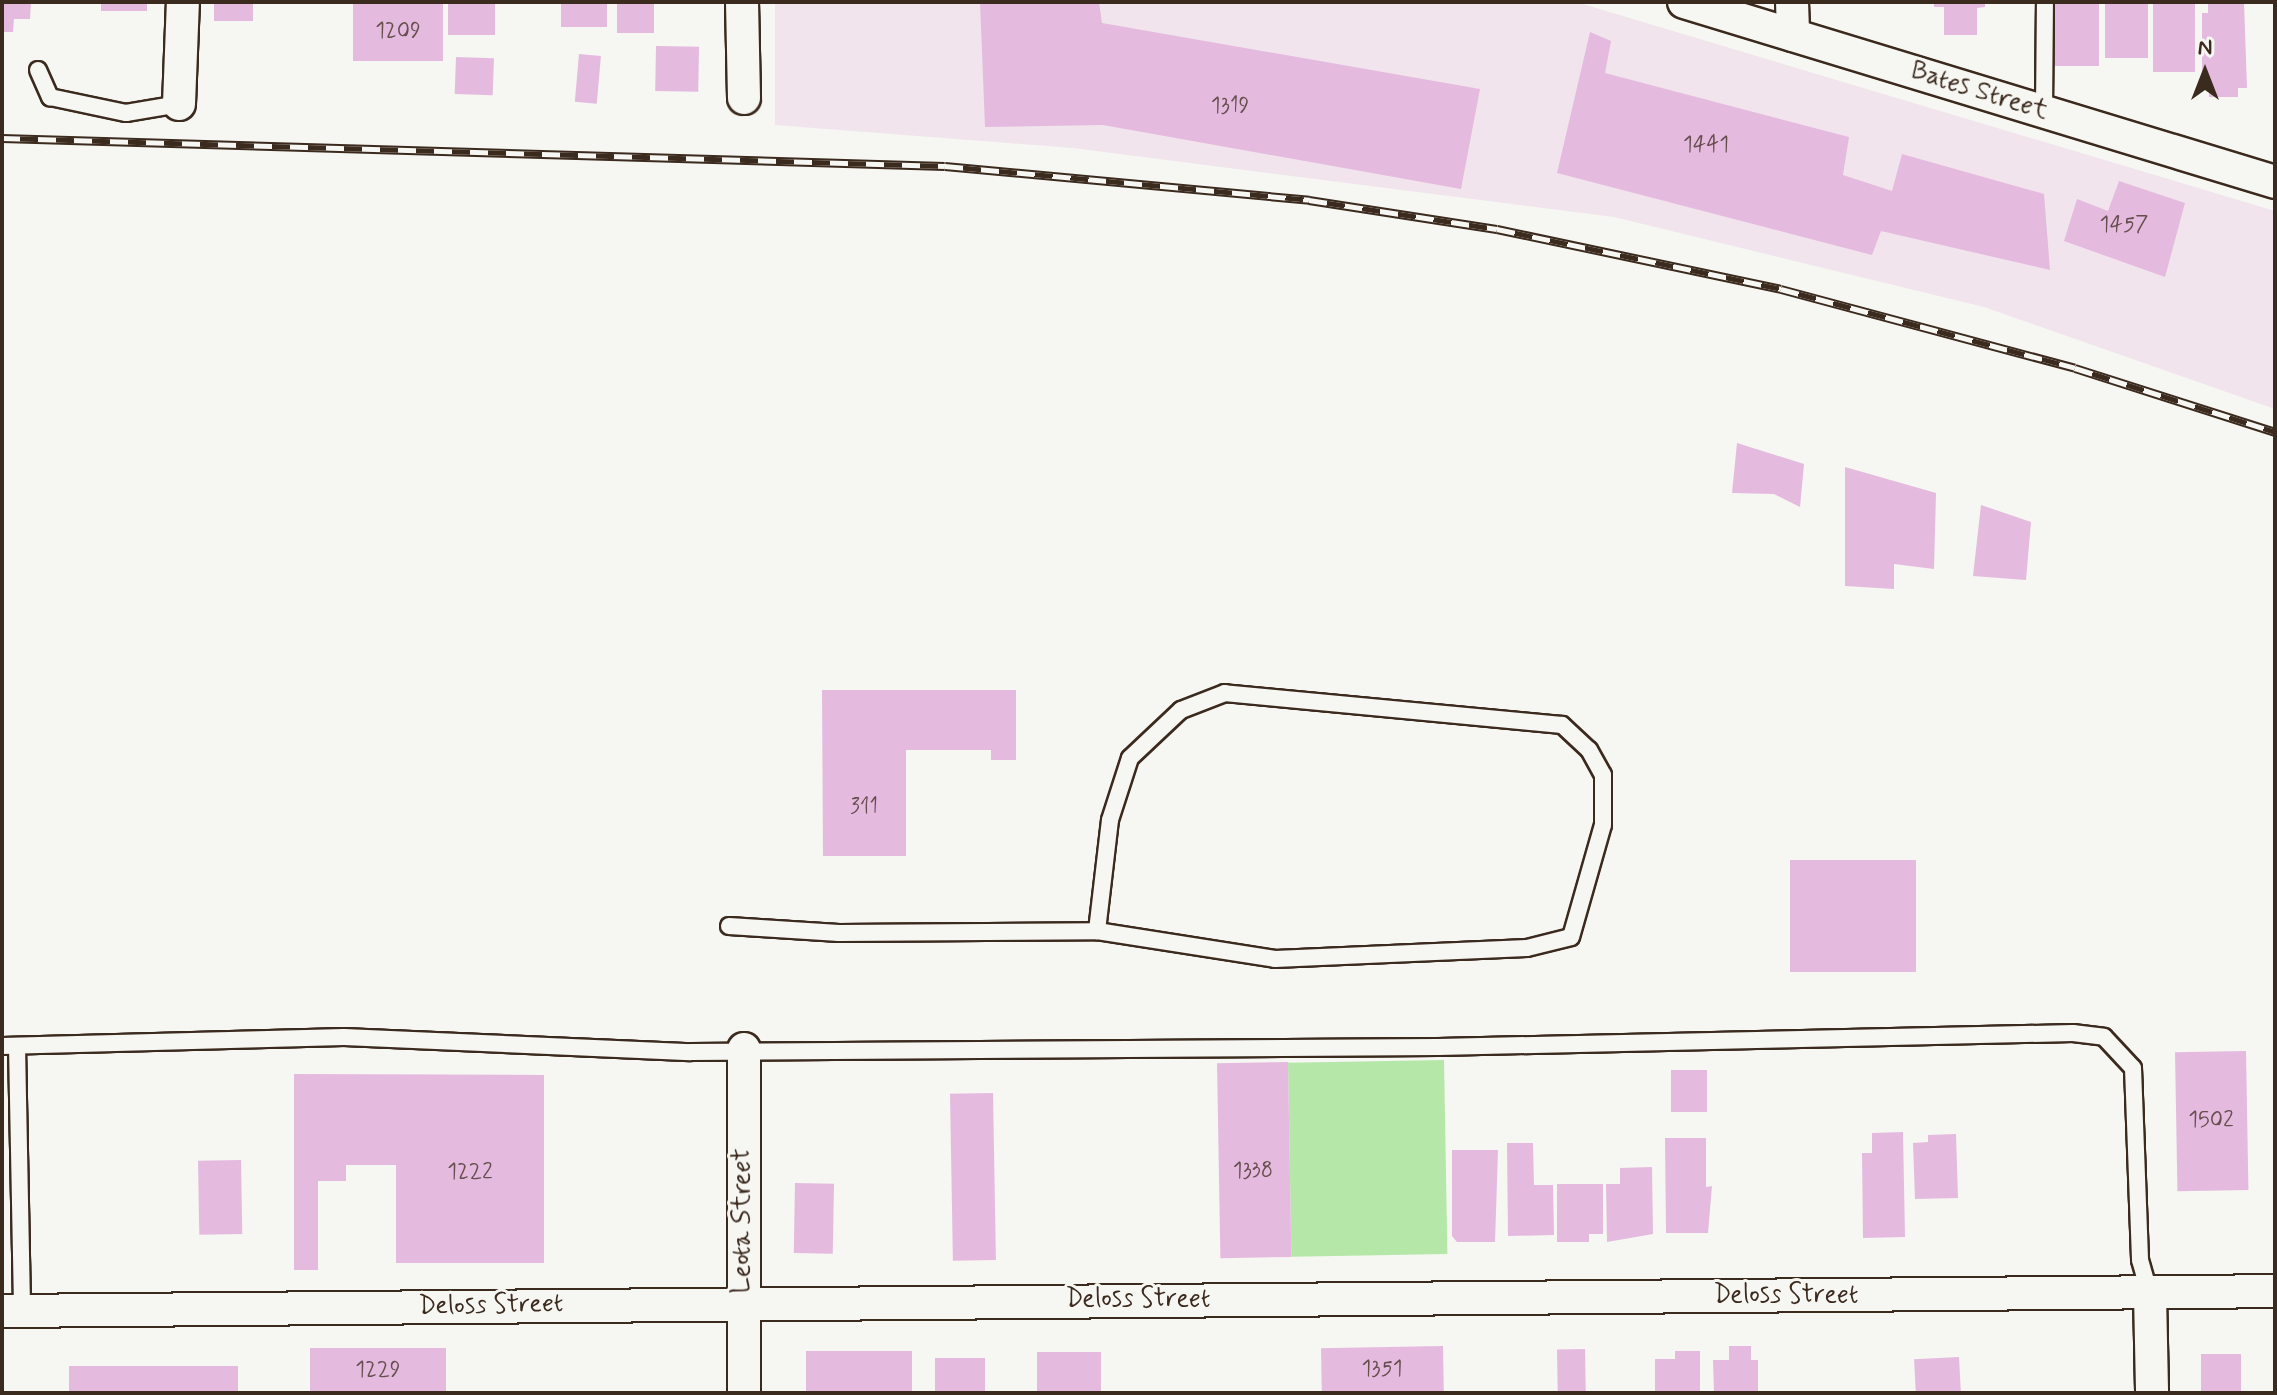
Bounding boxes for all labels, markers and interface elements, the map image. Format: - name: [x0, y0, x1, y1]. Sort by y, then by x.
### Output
- house number: 1209: [375, 19, 421, 45]
- north arrow: [2165, 32, 2245, 112]
- text: N: [2198, 34, 2212, 62]
- street label: Bates Street: [1907, 56, 2051, 128]
- house number: 1319: [1211, 94, 1249, 120]
- house number: 1441: [1683, 133, 1729, 159]
- house number: 1457: [2100, 213, 2148, 239]
- house number: 311: [850, 795, 878, 821]
- house number: 1502: [2188, 1108, 2234, 1134]
- street label: Leota Street: [727, 1149, 759, 1293]
- house number: 1338: [1233, 1159, 1273, 1185]
- house number: 1222: [447, 1160, 493, 1186]
- street label: Deloss Street: [1711, 1280, 1861, 1312]
- street label: Deloss Street: [1063, 1284, 1213, 1316]
- street label: Deloss Street: [416, 1289, 566, 1323]
- house number: 1351: [1361, 1357, 1403, 1383]
- house number: 1229: [355, 1358, 401, 1384]

